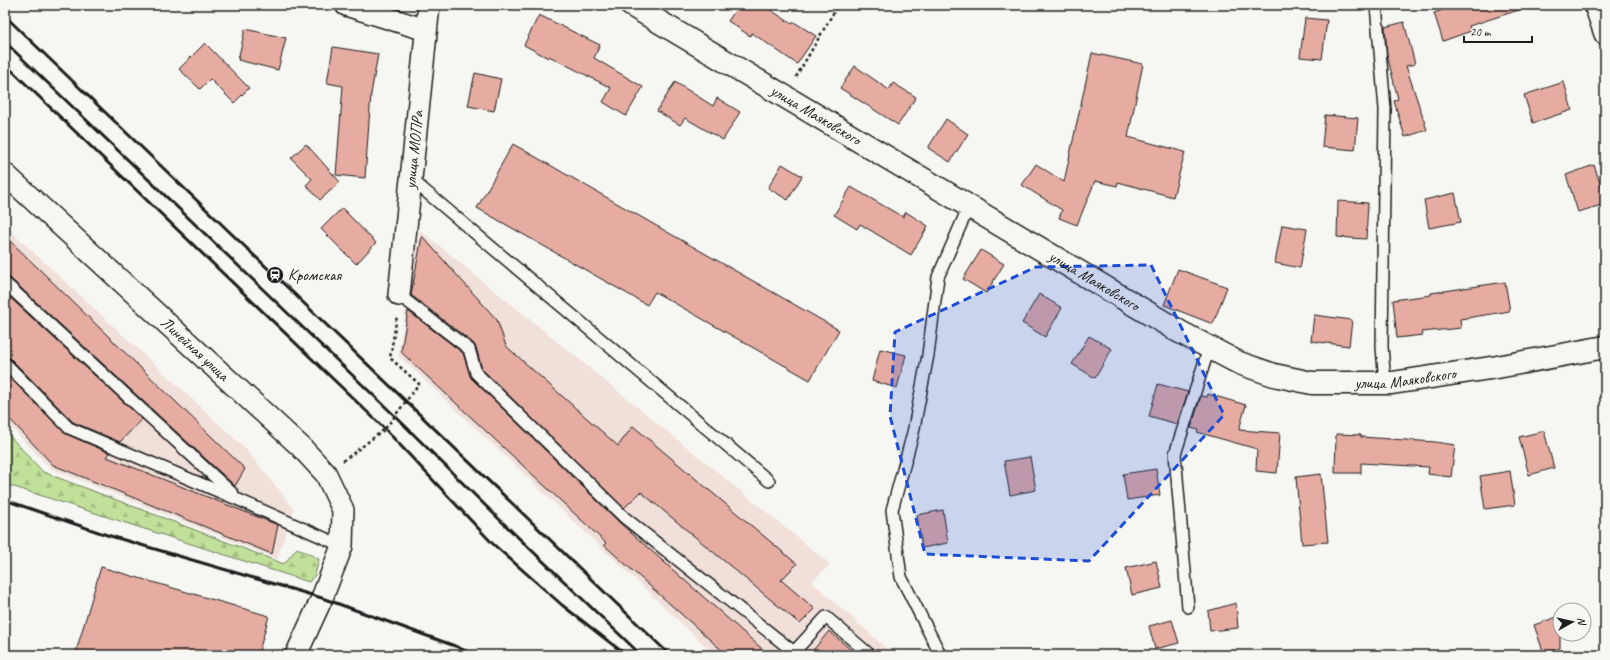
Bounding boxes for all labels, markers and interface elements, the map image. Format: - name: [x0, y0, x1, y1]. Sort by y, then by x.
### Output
- scale bar: [1464, 18, 1532, 44]
- text: 20 m: [1470, 24, 1492, 40]
- street label: улица Маяковского: [766, 80, 867, 151]
- street label: улица МОПРа: [400, 109, 428, 191]
- street label: улица Маяковского: [1044, 246, 1145, 317]
- station icon: Кромская: [265, 265, 285, 285]
- place label: Кромская: [288, 265, 342, 285]
- street label: Линейная улица: [156, 313, 234, 386]
- street label: улица Маяковского: [1354, 363, 1459, 393]
- north arrow: [1552, 602, 1592, 642]
- text: N: [1574, 616, 1590, 627]

